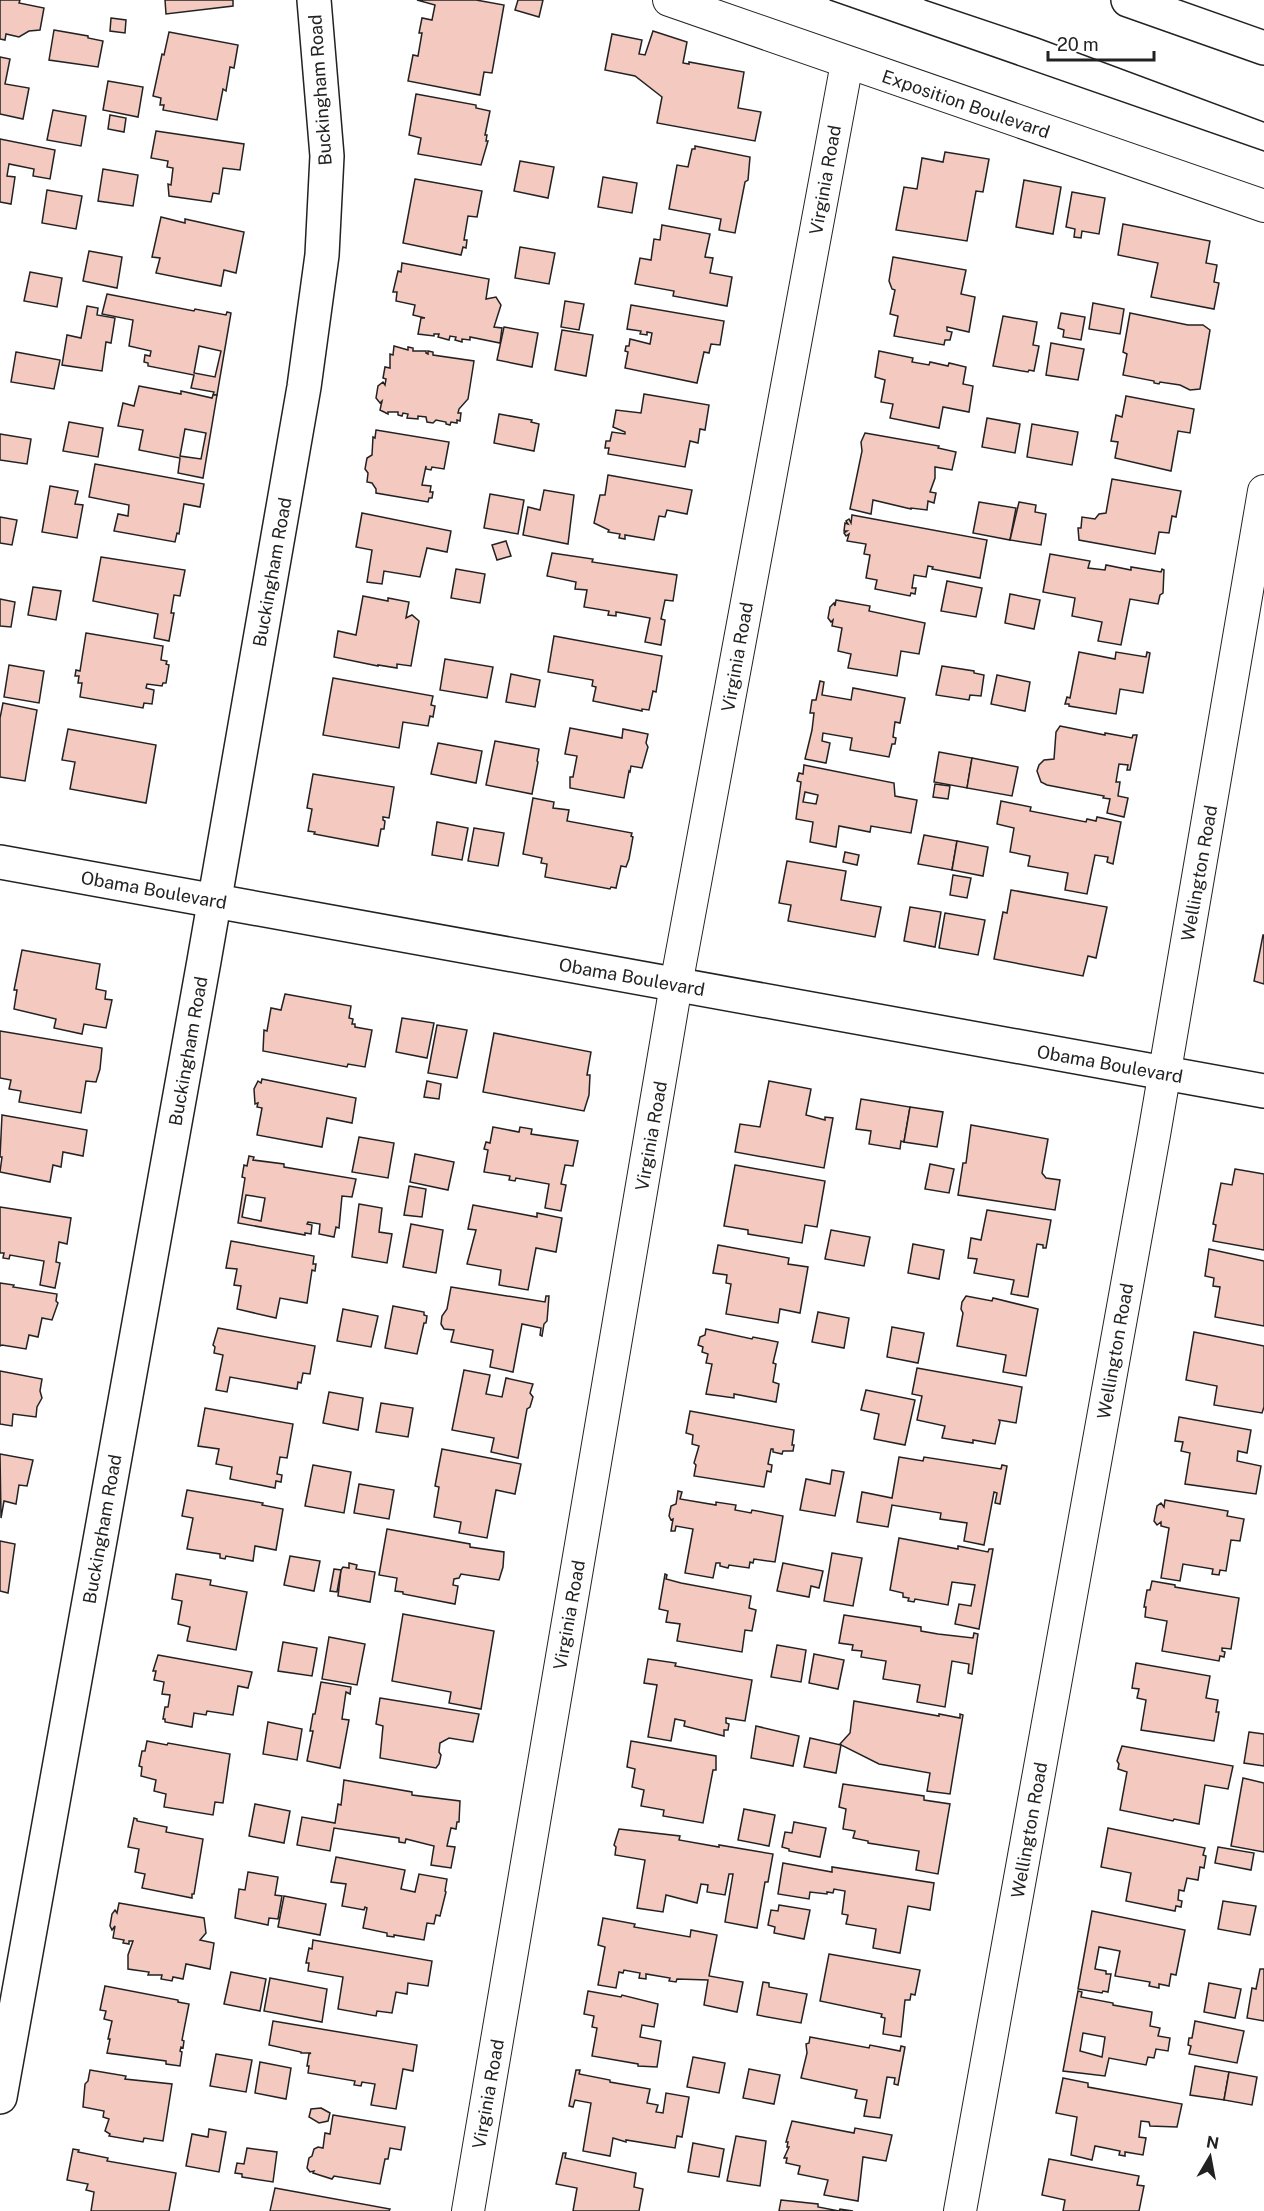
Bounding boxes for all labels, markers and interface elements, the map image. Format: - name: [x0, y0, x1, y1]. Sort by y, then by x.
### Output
- street label: Buckingham Road: [304, 14, 336, 166]
- scale bar: [1048, 24, 1154, 62]
- text: 20 m: [1057, 34, 1099, 55]
- street label: Exposition Boulevard: [879, 65, 1053, 143]
- street label: Virginia Road: [805, 124, 845, 236]
- street label: Buckingham Road: [249, 496, 295, 648]
- street label: Virginia Road: [717, 601, 757, 713]
- street label: Wellington Road: [1177, 803, 1221, 943]
- street label: Obama Boulevard: [79, 867, 229, 913]
- street label: Obama Boulevard: [557, 954, 707, 1000]
- street label: Buckingham Road: [165, 975, 211, 1127]
- street label: Obama Boulevard: [1035, 1041, 1185, 1087]
- street label: Virginia Road: [631, 1080, 671, 1192]
- street label: Wellington Road: [1093, 1281, 1137, 1421]
- street label: Buckingham Road: [79, 1453, 125, 1605]
- street label: Virginia Road: [549, 1559, 589, 1671]
- street label: Wellington Road: [1007, 1760, 1051, 1900]
- street label: Virginia Road: [468, 2038, 508, 2150]
- north arrow: [1180, 2127, 1240, 2187]
- text: N: [1205, 2132, 1220, 2153]

